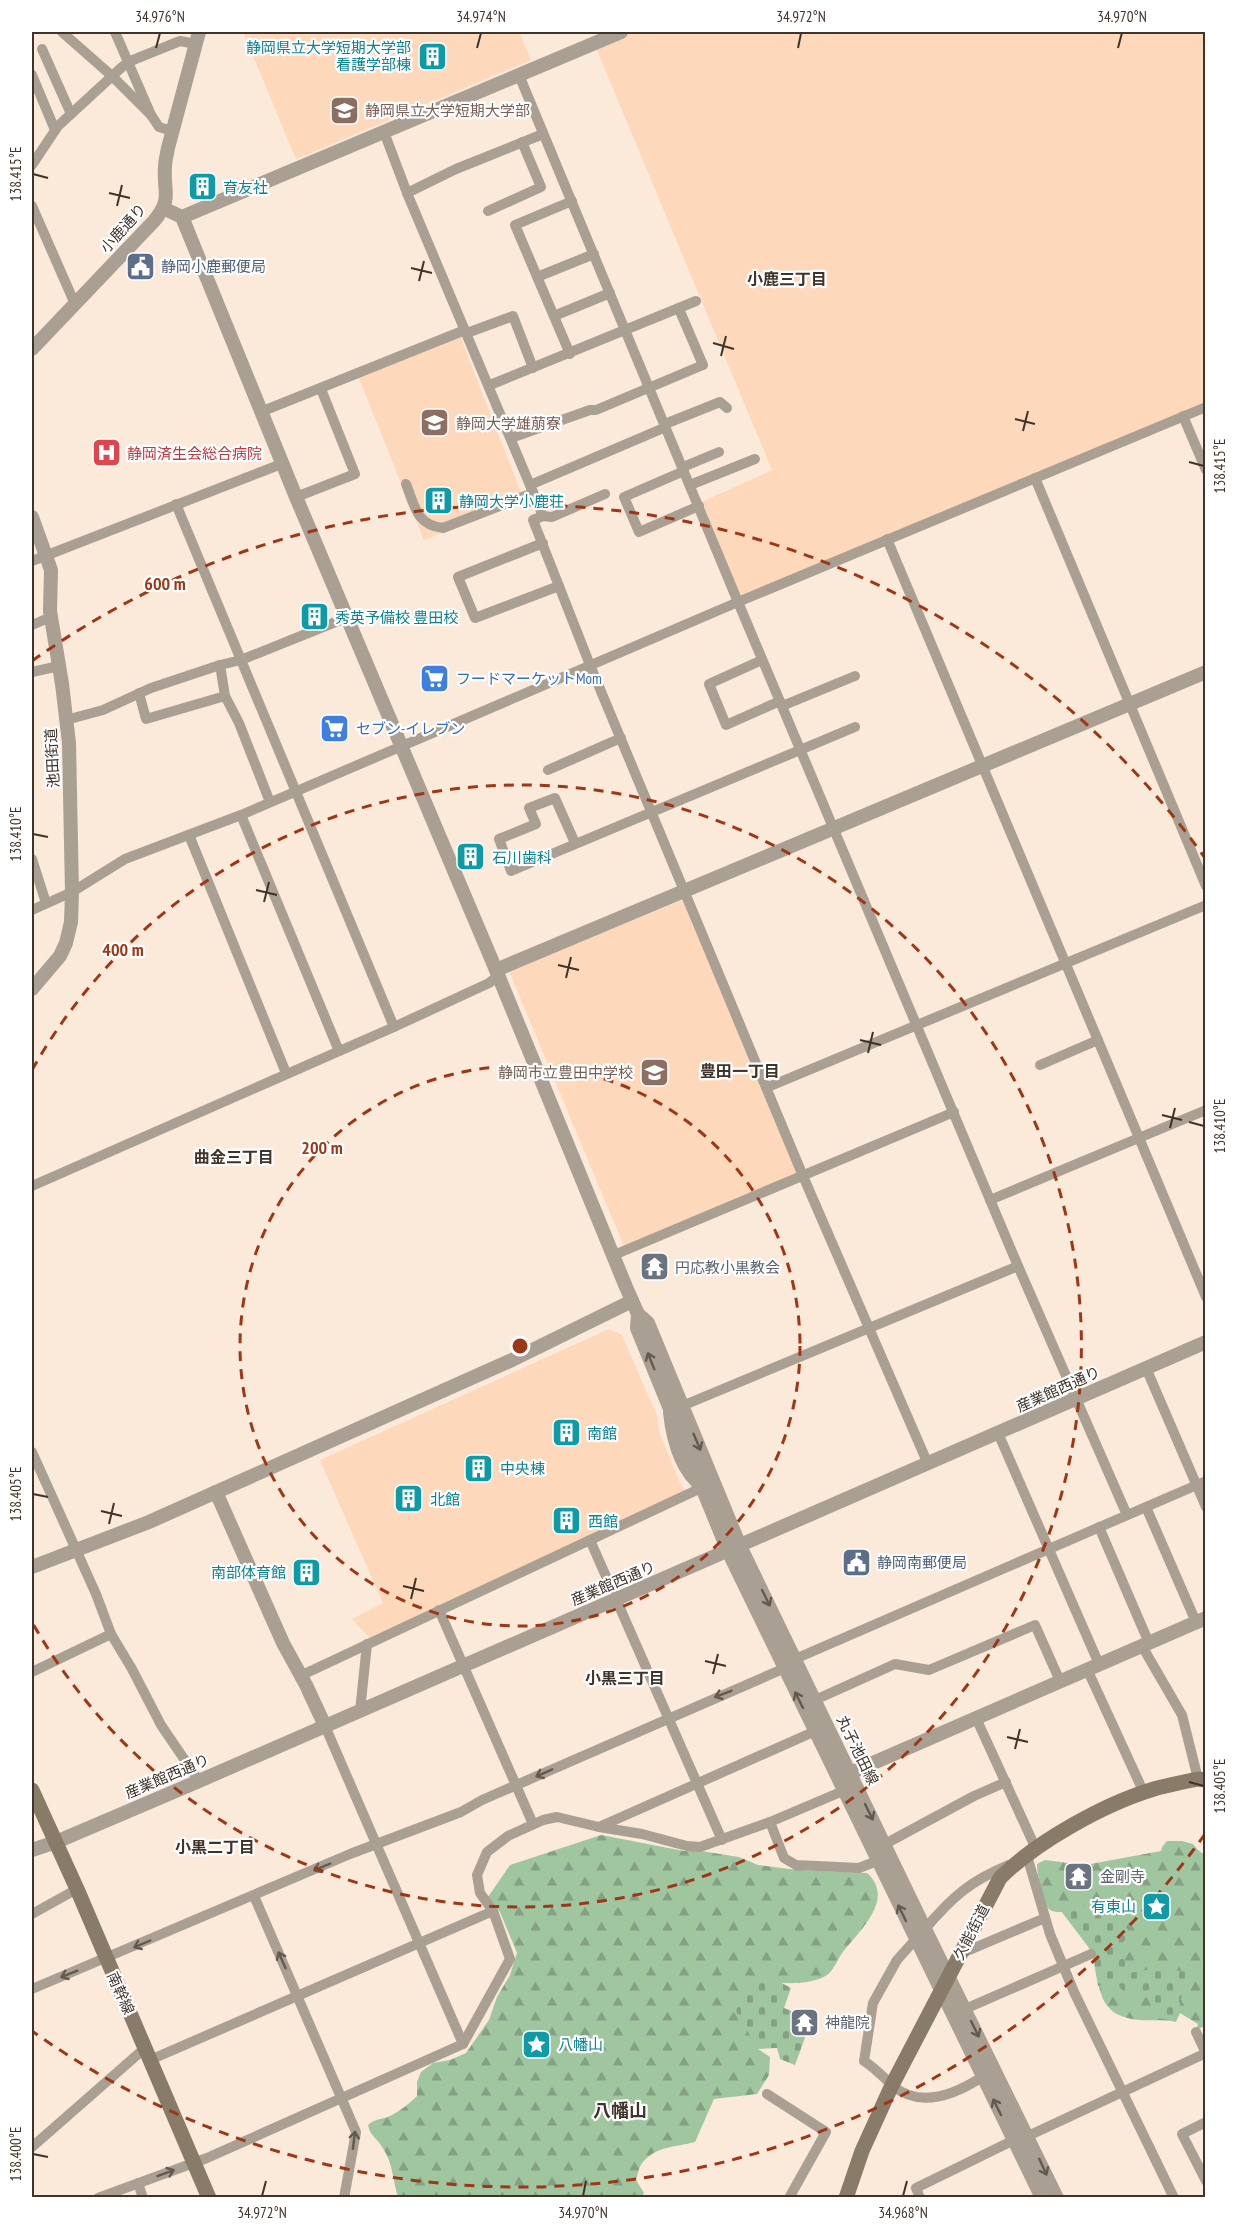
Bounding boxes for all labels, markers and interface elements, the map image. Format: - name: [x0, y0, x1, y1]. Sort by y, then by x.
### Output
- text: 34.976°N: [135, 7, 185, 26]
- text: 34.974°N: [456, 7, 506, 26]
- text: 34.972°N: [776, 7, 826, 26]
- text: 34.970°N: [1097, 7, 1147, 26]
- place label: 静岡県立大学短期大学部 看護学部棟: [246, 38, 411, 74]
- building icon: 静岡県立大学短期大学部 看護学部棟: [416, 40, 448, 72]
- school or university icon: 静岡県立大学短期大学部: [328, 94, 360, 126]
- place label: 静岡県立大学短期大学部: [365, 101, 530, 120]
- text: 138.415°E: [6, 147, 25, 201]
- building icon: 育友社: [186, 171, 218, 203]
- place label: 育友社: [223, 178, 268, 197]
- street label: 小鹿通り: [96, 199, 150, 257]
- public building icon: 静岡小鹿郵便局: [124, 250, 156, 282]
- place label: 静岡小鹿郵便局: [161, 257, 266, 276]
- district label: 小鹿三丁目: [747, 269, 827, 289]
- school or university icon: 静岡大学雄萠寮: [419, 407, 451, 439]
- place label: 静岡大学雄萠寮: [456, 414, 561, 433]
- hospital icon: 静岡済生会総合病院: [90, 437, 122, 469]
- text: 138.415°E: [1210, 439, 1229, 493]
- place label: 静岡済生会総合病院: [127, 444, 262, 463]
- building icon: 静岡大学小鹿荘: [422, 485, 454, 517]
- place label: 静岡大学小鹿荘: [459, 492, 564, 511]
- text: 600 m: [144, 572, 186, 595]
- building icon: 秀英予備校 豊田校: [298, 601, 330, 633]
- place label: 秀英予備校 豊田校: [335, 608, 458, 627]
- supermarket icon: フードマーケットMom: [419, 662, 451, 694]
- place label: フードマーケットMom: [456, 669, 602, 688]
- supermarket icon: セブン-イレブン: [319, 712, 351, 744]
- place label: セブン-イレブン: [356, 719, 465, 738]
- street label: 池田街道: [41, 728, 63, 788]
- text: 138.410°E: [6, 807, 25, 861]
- building icon: 石川歯科: [455, 841, 487, 873]
- place label: 石川歯科: [492, 848, 552, 867]
- text: 400 m: [102, 938, 144, 961]
- school or university icon: 静岡市立豊田中学校: [638, 1056, 670, 1088]
- district label: 豊田一丁目: [700, 1061, 780, 1081]
- place label: 静岡市立豊田中学校: [498, 1063, 633, 1082]
- text: 138.410°E: [1210, 1099, 1229, 1153]
- text: 200 m: [301, 1136, 343, 1159]
- district label: 曲金三丁目: [194, 1147, 274, 1167]
- temple icon: 円応教小黒教会: [638, 1251, 670, 1283]
- place label: 円応教小黒教会: [675, 1258, 780, 1277]
- centre of rings: [510, 1336, 530, 1356]
- one-way arrow: [645, 1352, 656, 1370]
- street label: 産業館西通り: [1013, 1362, 1103, 1416]
- building icon: 南館: [550, 1417, 582, 1449]
- place label: 南館: [587, 1424, 617, 1443]
- one-way arrow: [692, 1432, 703, 1451]
- building icon: 中央棟: [463, 1452, 495, 1484]
- place label: 中央棟: [500, 1459, 545, 1478]
- text: 138.405°E: [6, 1467, 25, 1521]
- building icon: 北館: [393, 1483, 425, 1515]
- place label: 北館: [430, 1490, 460, 1509]
- building icon: 西館: [551, 1505, 583, 1537]
- place label: 西館: [588, 1512, 618, 1531]
- public building icon: 静岡南郵便局: [840, 1546, 872, 1578]
- place label: 静岡南郵便局: [877, 1553, 967, 1572]
- building icon: 南部体育館: [291, 1556, 323, 1588]
- street label: 産業館西通り: [568, 1557, 658, 1609]
- place label: 南部体育館: [211, 1563, 286, 1582]
- one-way arrow: [760, 1589, 772, 1607]
- district label: 小黒三丁目: [585, 1668, 665, 1688]
- one-way arrow: [714, 1689, 732, 1700]
- one-way arrow: [793, 1691, 805, 1709]
- street label: 丸子池田線: [833, 1712, 883, 1788]
- street label: 産業館西通り: [122, 1750, 212, 1802]
- text: 138.405°E: [1210, 1759, 1229, 1813]
- one-way arrow: [536, 1768, 554, 1779]
- one-way arrow: [864, 1802, 876, 1820]
- district label: 小黒二丁目: [175, 1837, 255, 1857]
- temple icon: 金剛寺: [1063, 1860, 1095, 1892]
- one-way arrow: [313, 1861, 331, 1873]
- place label: 金剛寺: [1100, 1867, 1145, 1886]
- place icon: 有東山: [1141, 1890, 1173, 1922]
- place label: 有東山: [1091, 1897, 1136, 1916]
- street label: 久能街道: [949, 1901, 993, 1963]
- one-way arrow: [896, 1905, 908, 1923]
- one-way arrow: [134, 1939, 152, 1950]
- one-way arrow: [275, 1952, 287, 1970]
- one-way arrow: [60, 1969, 79, 1980]
- street label: 南幹線: [103, 1969, 139, 2017]
- temple icon: 神龍院: [788, 2006, 820, 2038]
- place label: 神龍院: [825, 2013, 870, 2032]
- one-way arrow: [970, 2019, 982, 2037]
- place icon: 八幡山: [521, 2028, 553, 2060]
- place label: 八幡山: [558, 2035, 603, 2054]
- district label: 八幡山: [593, 2099, 647, 2122]
- one-way arrow: [991, 2099, 1002, 2117]
- text: 138.400°E: [6, 2127, 25, 2181]
- one-way arrow: [348, 2131, 359, 2150]
- one-way arrow: [1037, 2157, 1049, 2175]
- one-way arrow: [156, 2167, 175, 2178]
- text: 34.972°N: [237, 2203, 287, 2222]
- text: 34.970°N: [558, 2203, 608, 2222]
- text: 34.968°N: [878, 2203, 928, 2222]

